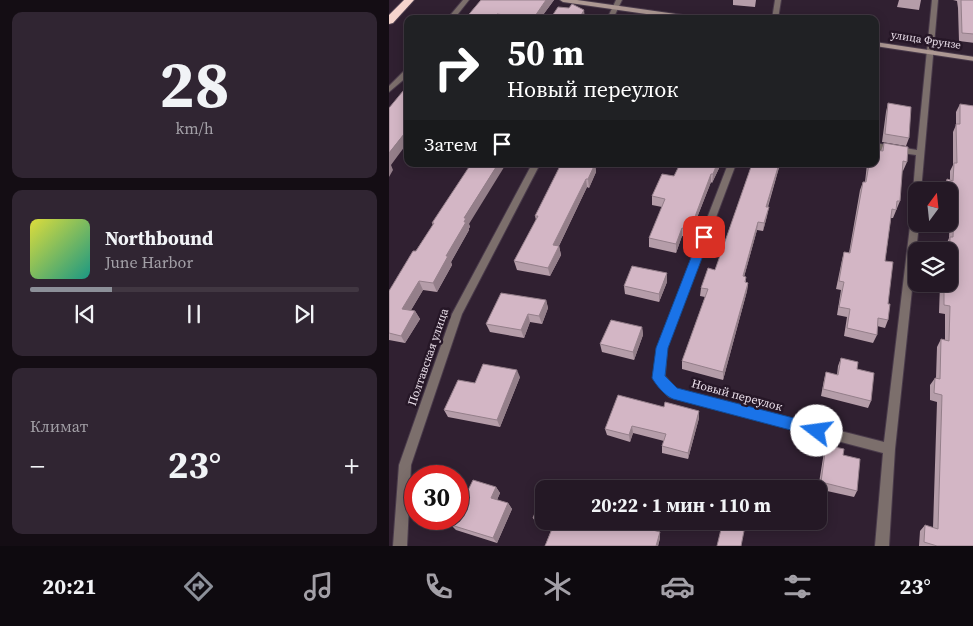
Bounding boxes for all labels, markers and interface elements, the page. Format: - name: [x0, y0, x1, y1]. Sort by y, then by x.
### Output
- street label: улица Фрунзе: [890, 27, 962, 53]
- text: 50 m: [507, 29, 584, 77]
- icon: right: [424, 35, 489, 100]
- text: 28: [159, 40, 230, 129]
- text: Новый переулок: [507, 74, 678, 104]
- text: km/h: [175, 117, 214, 139]
- icon: arrive: [488, 130, 516, 158]
- text: Затем: [424, 131, 478, 157]
- north arrow: [908, 182, 958, 232]
- map controls: [908, 182, 958, 292]
- pin: [683, 216, 725, 258]
- icon: arrive: [690, 223, 718, 251]
- text: Northbound: [105, 225, 213, 251]
- button: layers: [908, 242, 958, 292]
- text: June Harbor: [105, 251, 193, 273]
- icon: previous: [71, 300, 99, 328]
- icon: pause: [180, 300, 208, 328]
- icon: next: [290, 300, 318, 328]
- street label: Полтавская улица: [404, 305, 452, 408]
- street label: Новый переулок: [690, 375, 785, 415]
- position arrow: [790, 404, 842, 456]
- text: Климат: [30, 415, 88, 437]
- text: 23°: [168, 439, 221, 491]
- text: −: [30, 447, 45, 485]
- text: +: [344, 447, 359, 485]
- speed limit sign: 30: [404, 465, 469, 530]
- text: 20:22 · 1 мин · 110 m: [591, 492, 771, 518]
- icon: directions: [181, 569, 216, 604]
- icon: music: [301, 569, 336, 604]
- icon: phone: [421, 569, 456, 604]
- icon: climate: [540, 569, 575, 604]
- icon: car: [660, 569, 695, 604]
- icon: filters: [780, 569, 815, 604]
- text: 20:21: [42, 571, 97, 601]
- text: 23°: [900, 571, 931, 601]

